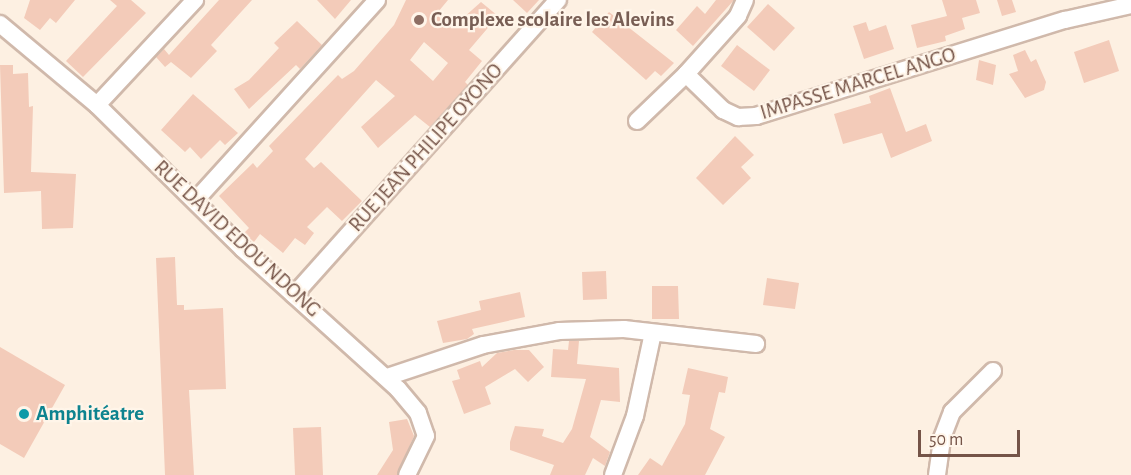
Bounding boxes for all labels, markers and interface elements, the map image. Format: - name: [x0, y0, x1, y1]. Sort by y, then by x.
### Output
- place label: Complexe scolaire les Alevins: [431, 7, 674, 33]
- marker: Complexe scolaire les Alevins: [412, 13, 426, 27]
- street label: IMPASSE MARCEL ANGO: [757, 42, 959, 126]
- street label: RUE JEAN PHILIPE OYONO: [344, 59, 508, 237]
- street label: RUE DAVID EDOU NDONG: [148, 155, 326, 323]
- place label: Amphitéatre: [36, 401, 144, 427]
- marker: Amphitéatre: [17, 407, 31, 421]
- scale bar: [921, 418, 1023, 456]
- text: 50 m: [929, 431, 963, 449]

